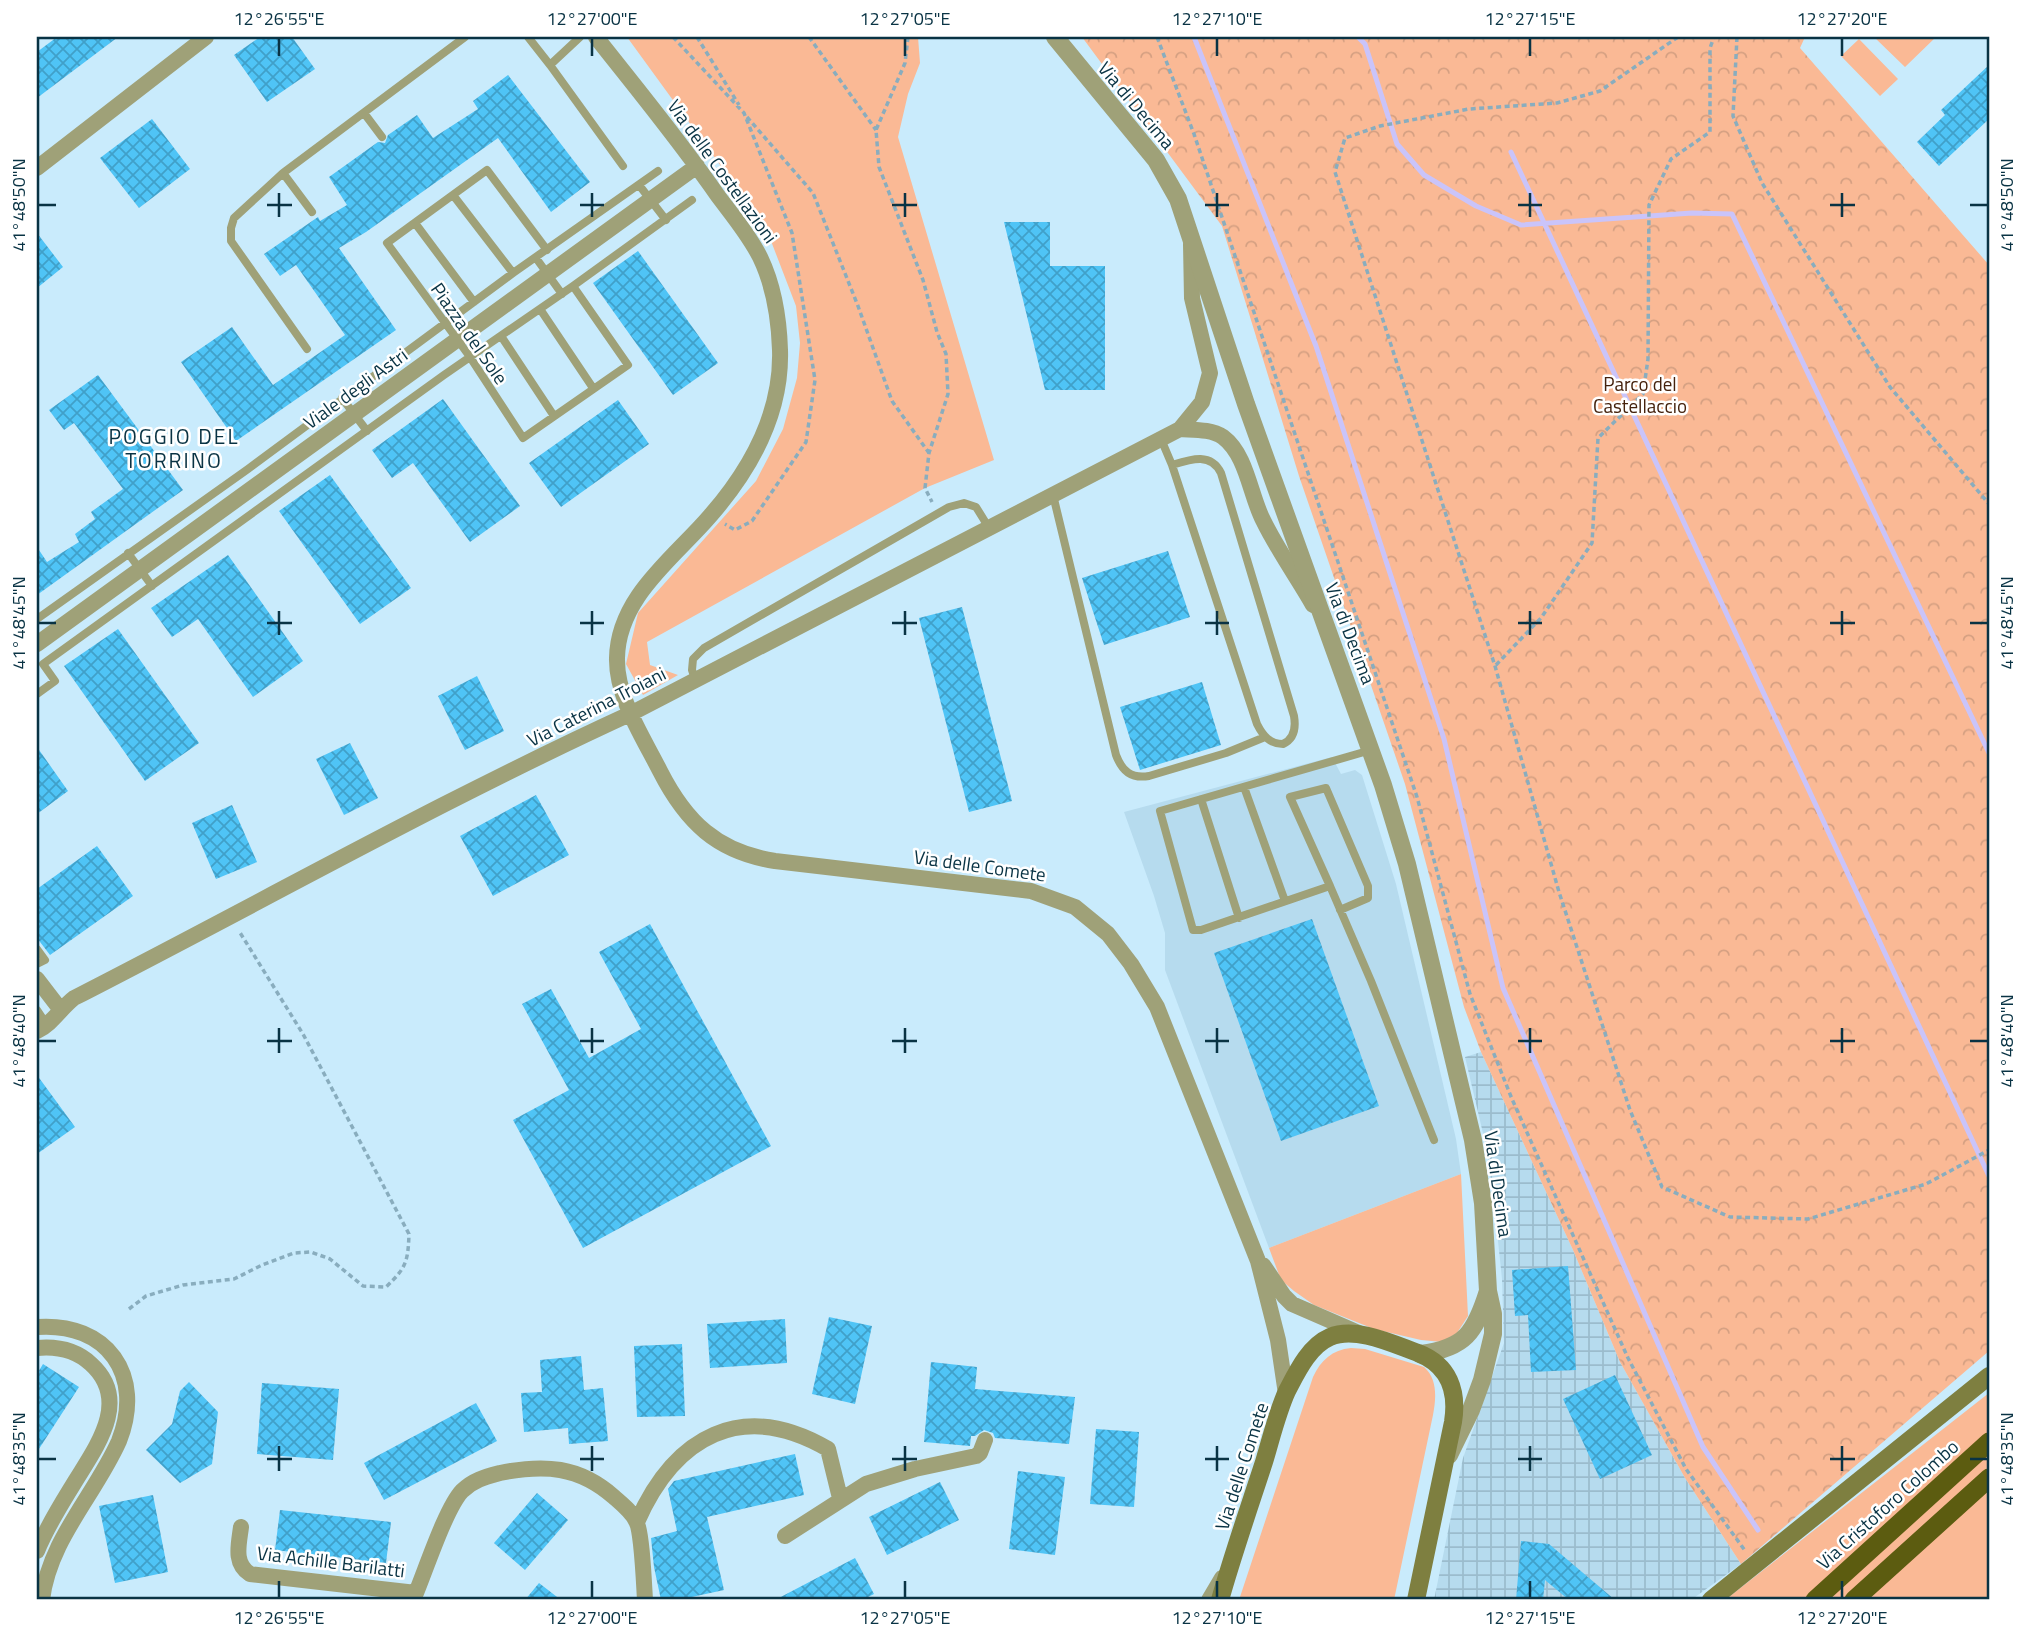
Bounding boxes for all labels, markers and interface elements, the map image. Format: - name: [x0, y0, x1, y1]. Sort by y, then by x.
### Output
- text: 12°26'55"E: [234, 5, 325, 32]
- text: 12°27'00"E: [547, 5, 638, 32]
- text: 12°27'05"E: [860, 5, 951, 32]
- text: 12°27'10"E: [1172, 5, 1263, 32]
- text: 12°27'15"E: [1485, 5, 1576, 32]
- text: 12°27'20"E: [1797, 5, 1888, 32]
- street label: Via di Decima: [1091, 55, 1183, 156]
- street label: Via delle Costellazioni: [661, 93, 785, 249]
- text: 41°48'50"N: [5, 158, 32, 252]
- text: 41°48'50"N: [1993, 158, 2020, 252]
- street label: Piazza del Sole: [424, 276, 516, 390]
- street label: Viale degli Astri: [297, 340, 413, 436]
- park label: Parco del Castellaccio: [1593, 369, 1687, 420]
- district label: POGGIO DEL TORRINO: [108, 420, 240, 476]
- text: 41°48'45"N: [5, 576, 32, 670]
- text: 41°48'45"N: [1993, 576, 2020, 670]
- street label: Via di Decima: [1318, 578, 1384, 689]
- street label: Via Caterina Troiani: [521, 658, 671, 754]
- street label: Via delle Comete: [912, 841, 1048, 889]
- text: 41°48'40"N: [5, 994, 32, 1088]
- text: 41°48'40"N: [1993, 994, 2020, 1088]
- street label: Via di Decima: [1477, 1129, 1521, 1239]
- street label: Via delle Comete: [1207, 1398, 1275, 1534]
- text: 41°48'35"N: [5, 1412, 32, 1506]
- text: 41°48'35"N: [1993, 1412, 2020, 1506]
- street label: Via Cristoforo Colombo: [1809, 1432, 1965, 1576]
- street label: Via Achille Barilatti: [255, 1538, 407, 1584]
- text: 12°26'55"E: [234, 1604, 325, 1631]
- text: 12°27'00"E: [547, 1604, 638, 1631]
- text: 12°27'05"E: [860, 1604, 951, 1631]
- text: 12°27'10"E: [1172, 1604, 1263, 1631]
- text: 12°27'15"E: [1485, 1604, 1576, 1631]
- text: 12°27'20"E: [1797, 1604, 1888, 1631]

